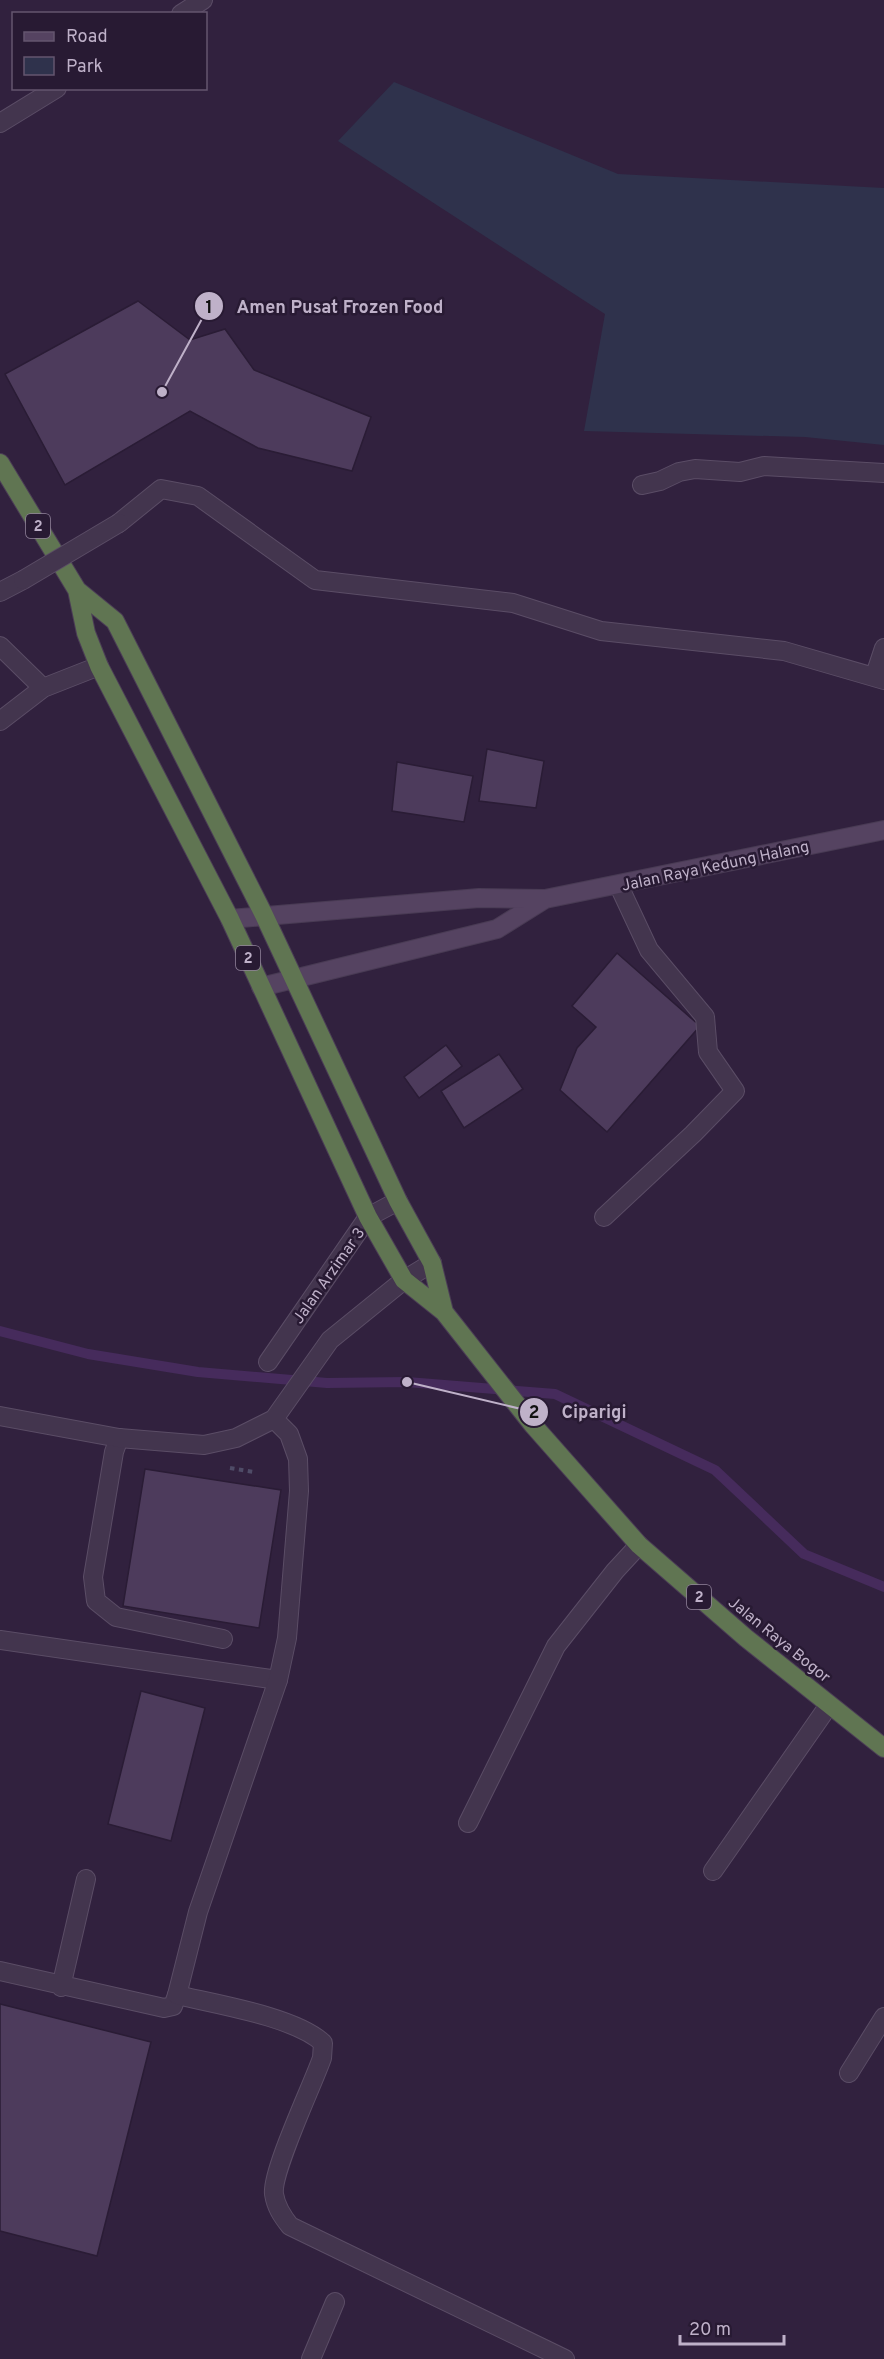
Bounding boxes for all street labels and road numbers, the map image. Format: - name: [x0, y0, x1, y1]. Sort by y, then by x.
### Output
- road number: 2: [26, 514, 50, 538]
- street label: Jalan Raya Kedung Halang: [620, 837, 811, 897]
- road number: 2: [236, 946, 260, 970]
- street label: Jalan Arzimar 3: [289, 1224, 370, 1328]
- road number: 2: [687, 1585, 711, 1609]
- street label: Jalan Raya Bogor: [724, 1593, 834, 1688]

